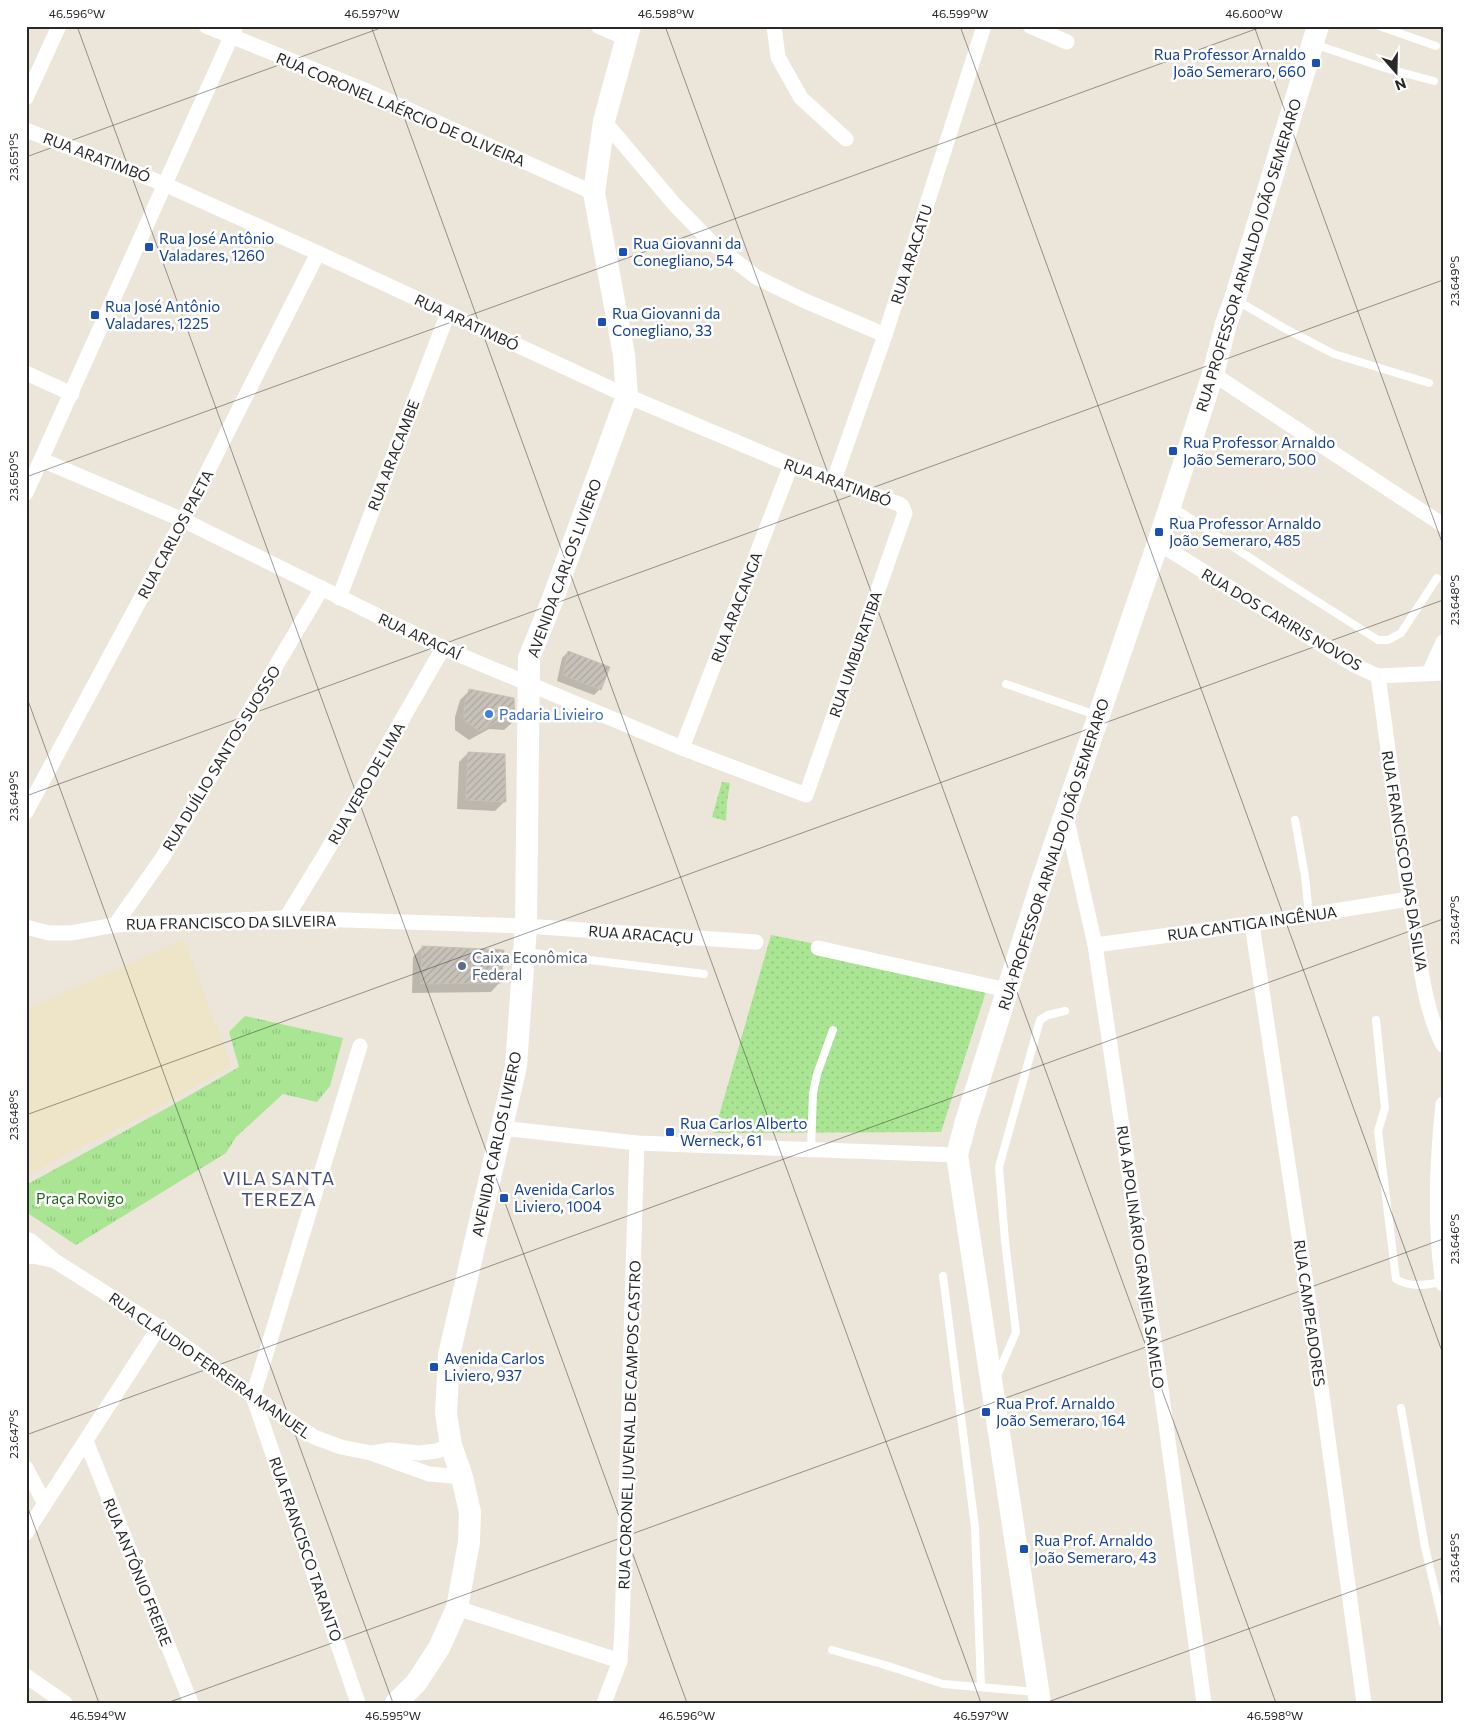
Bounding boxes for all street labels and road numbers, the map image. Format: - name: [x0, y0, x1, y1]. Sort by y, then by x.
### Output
- street label: RUA CORONEL LAÉRCIO DE OLIVEIRA: [274, 47, 529, 170]
- street label: RUA PROFESSOR ARNALDO JOÃO SEMERARO: [1192, 96, 1304, 414]
- street label: RUA ARATIMBÓ: [41, 127, 153, 186]
- street label: RUA ARACATU: [886, 202, 936, 306]
- street label: RUA ARATIMBÓ: [412, 289, 522, 354]
- street label: RUA ARACAMBE: [364, 397, 422, 513]
- street label: RUA ARATIMBÓ: [782, 453, 895, 510]
- street label: RUA CARLOS PAETA: [134, 467, 216, 601]
- street label: AVENIDA CARLOS LIVIERO: [523, 476, 605, 660]
- street label: RUA ARACANGA: [707, 549, 765, 665]
- street label: RUA DOS CARIRIS NOVOS: [1199, 564, 1365, 674]
- street label: RUA UMBURATIBA: [825, 589, 885, 719]
- street label: RUA ARAGAÍ: [376, 608, 465, 663]
- street label: RUA DUÍLIO SANTOS SUOSSO: [158, 662, 284, 854]
- street label: RUA PROFESSOR ARNALDO JOÃO SEMERARO: [994, 696, 1112, 1012]
- street label: RUA VERO DE LIMA: [324, 719, 408, 847]
- street label: RUA FRANCISCO DIAS DA SILVA: [1379, 749, 1431, 973]
- street label: RUA CANTIGA INGÊNUA: [1166, 901, 1338, 944]
- street label: RUA FRANCISCO DA SILVEIRA: [126, 911, 336, 933]
- street label: RUA ARACAÇU: [588, 921, 694, 947]
- street label: AVENIDA CARLOS LIVIERO: [468, 1050, 524, 1238]
- street label: RUA APOLINÁRIO GRANJEIA SAMELO: [1114, 1124, 1169, 1390]
- street label: RUA CAMPEADORES: [1291, 1238, 1329, 1388]
- street label: RUA CORONEL JUVENAL DE CAMPOS CASTRO: [614, 1260, 644, 1590]
- street label: RUA CLÁUDIO FERREIRA MANUEL: [106, 1287, 315, 1442]
- street label: RUA FRANCISCO TARANTO: [266, 1454, 346, 1644]
- street label: RUA ANTÔNIO FREIRE: [100, 1495, 177, 1649]

